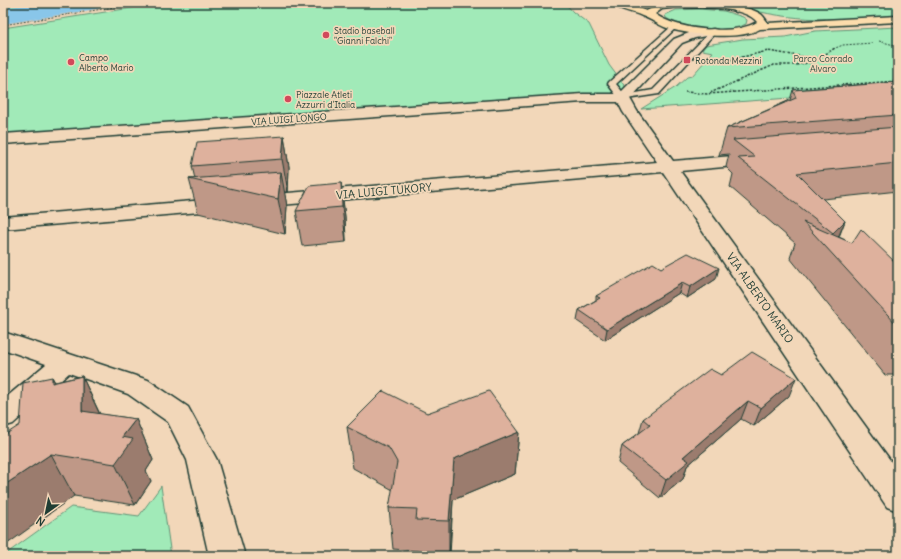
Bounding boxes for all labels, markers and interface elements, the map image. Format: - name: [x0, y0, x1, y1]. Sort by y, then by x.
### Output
- place label: Stadio baseball "Gianni Falchi": [334, 25, 395, 46]
- marker: Stadio baseball "Gianni Falchi": [321, 30, 331, 40]
- place label: Campo Alberto Mario: [79, 52, 134, 73]
- park label: Parco Corrado Alvaro: [793, 53, 853, 74]
- marker: Rotonda Mezzini: [682, 55, 692, 65]
- place label: Rotonda Mezzini: [695, 55, 761, 66]
- marker: Campo Alberto Mario: [66, 57, 76, 67]
- place label: Piazzale Atleti Azzurri d'Italia: [296, 89, 355, 110]
- marker: Piazzale Atleti Azzurri d'Italia: [283, 94, 293, 104]
- street label: VIA LUIGI LONGO: [251, 111, 327, 127]
- street label: VIA LUIGI TUKORY: [336, 180, 432, 202]
- street label: VIA ALBERTO MARIO: [723, 250, 797, 346]
- north arrow: [26, 493, 66, 533]
- text: N: [34, 513, 48, 529]

